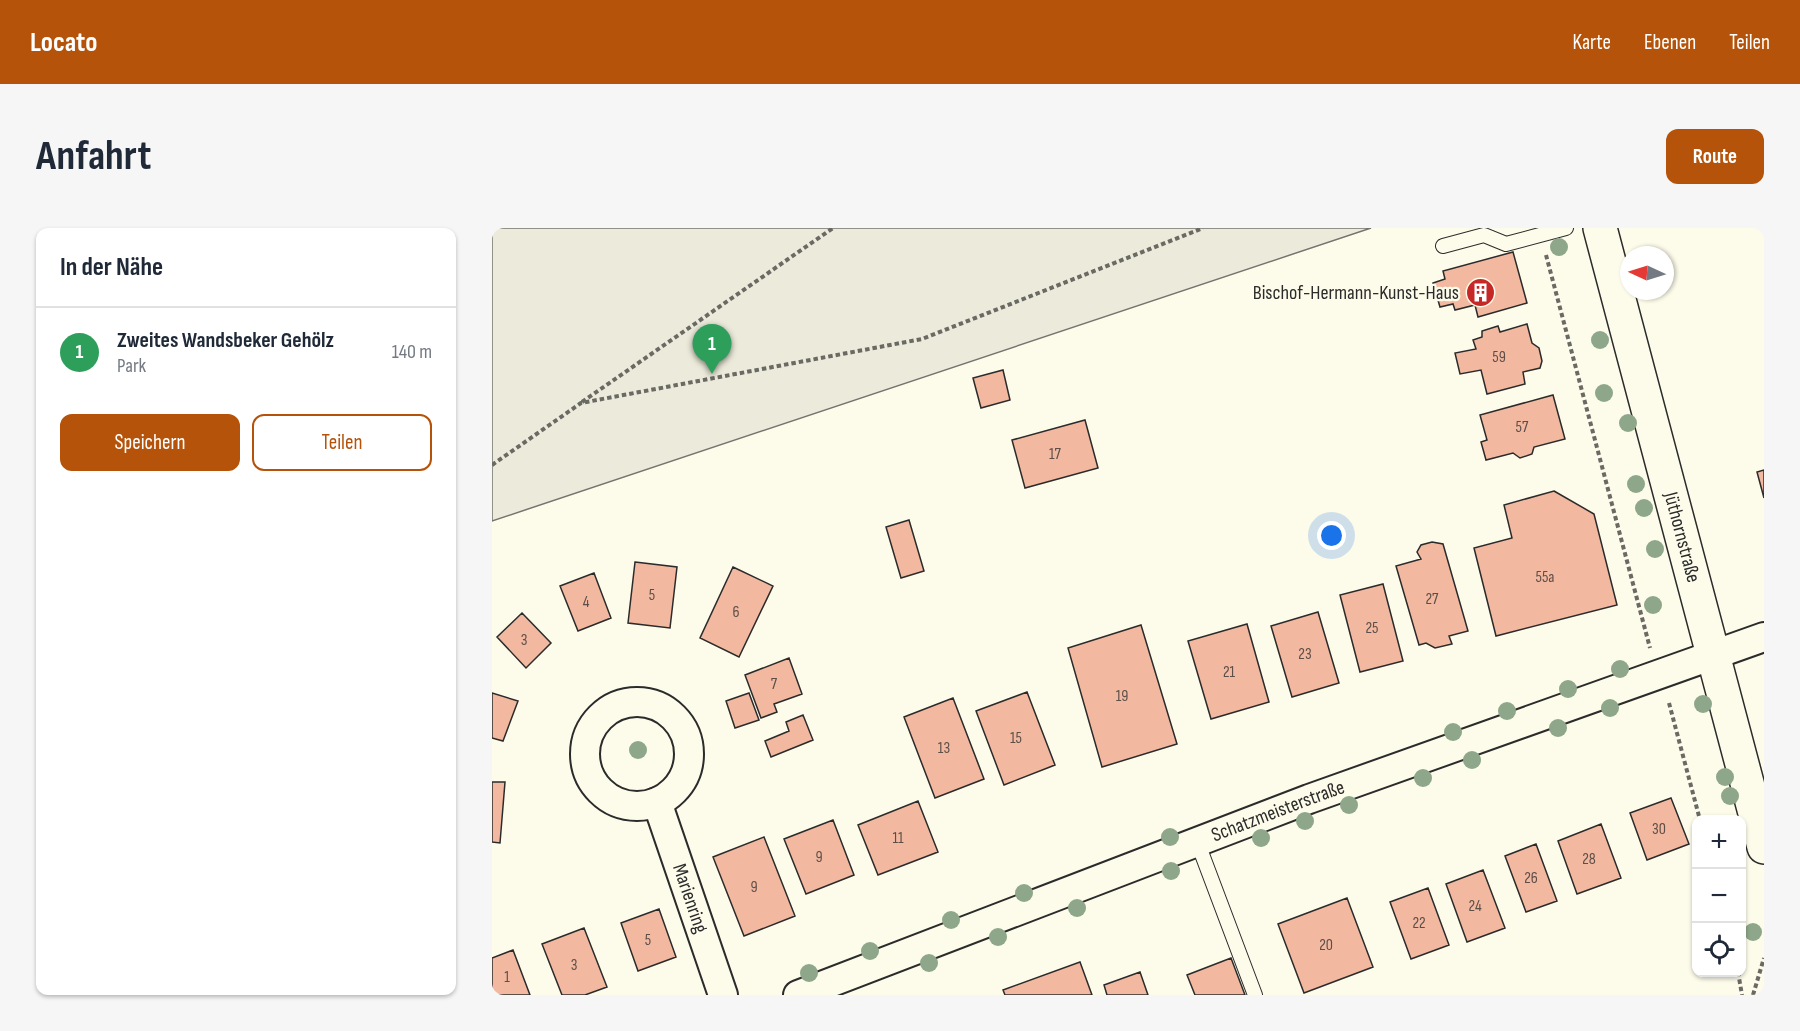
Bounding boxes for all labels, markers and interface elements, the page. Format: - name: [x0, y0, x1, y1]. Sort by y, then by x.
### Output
- text: Locato: [30, 26, 97, 59]
- text: Karte: [1573, 30, 1611, 55]
- text: Ebenen: [1644, 30, 1696, 55]
- text: Teilen: [1729, 30, 1770, 55]
- button: Route: [1666, 129, 1764, 184]
- text: Anfahrt: [36, 131, 151, 182]
- north arrow: [1620, 246, 1674, 300]
- text: In der Nähe: [60, 252, 163, 283]
- building icon: Bischof-Hermann-Kunst-Haus: [1464, 277, 1496, 309]
- place label: Bischof-Hermann-Kunst-Haus: [1253, 281, 1459, 305]
- pin: 1: [692, 324, 732, 374]
- text: Zweites Wandsbeker Gehölz: [117, 327, 334, 354]
- text: 1: [76, 340, 83, 364]
- text: 140 m: [392, 340, 432, 364]
- house number: 59: [1492, 348, 1506, 367]
- text: Park: [117, 354, 146, 378]
- button: Speichern: [60, 414, 240, 471]
- button: Teilen: [252, 414, 432, 471]
- house number: 57: [1516, 418, 1529, 437]
- house number: 17: [1049, 445, 1062, 464]
- street label: Jüthornstraße: [1658, 489, 1705, 585]
- your location: [1317, 521, 1346, 550]
- house number: 55a: [1536, 568, 1555, 587]
- house number: 5: [649, 586, 655, 605]
- house number: 27: [1425, 590, 1439, 609]
- house number: 4: [583, 593, 590, 612]
- house number: 6: [732, 603, 740, 622]
- house number: 25: [1365, 619, 1379, 638]
- house number: 3: [521, 631, 527, 650]
- house number: 23: [1298, 645, 1312, 664]
- house number: 21: [1223, 663, 1236, 682]
- house number: 7: [771, 675, 778, 694]
- house number: 19: [1116, 687, 1128, 706]
- house number: 15: [1010, 729, 1022, 748]
- house number: 13: [938, 739, 950, 758]
- street label: Schatzmeisterstraße: [1208, 775, 1348, 847]
- map controls: [1692, 815, 1746, 977]
- button: +: [1692, 815, 1746, 869]
- house number: 30: [1652, 820, 1666, 839]
- house number: 11: [892, 829, 904, 848]
- house number: 9: [815, 848, 823, 867]
- house number: 28: [1582, 850, 1596, 869]
- street label: Marienring: [667, 861, 713, 936]
- house number: 26: [1524, 869, 1538, 888]
- button: −: [1692, 869, 1746, 923]
- house number: 9: [750, 878, 758, 897]
- house number: 24: [1468, 897, 1482, 916]
- house number: 22: [1412, 914, 1426, 933]
- button: locate: [1692, 923, 1746, 977]
- house number: 5: [645, 931, 651, 950]
- house number: 20: [1319, 936, 1333, 955]
- house number: 3: [571, 956, 577, 975]
- house number: 1: [504, 968, 510, 987]

